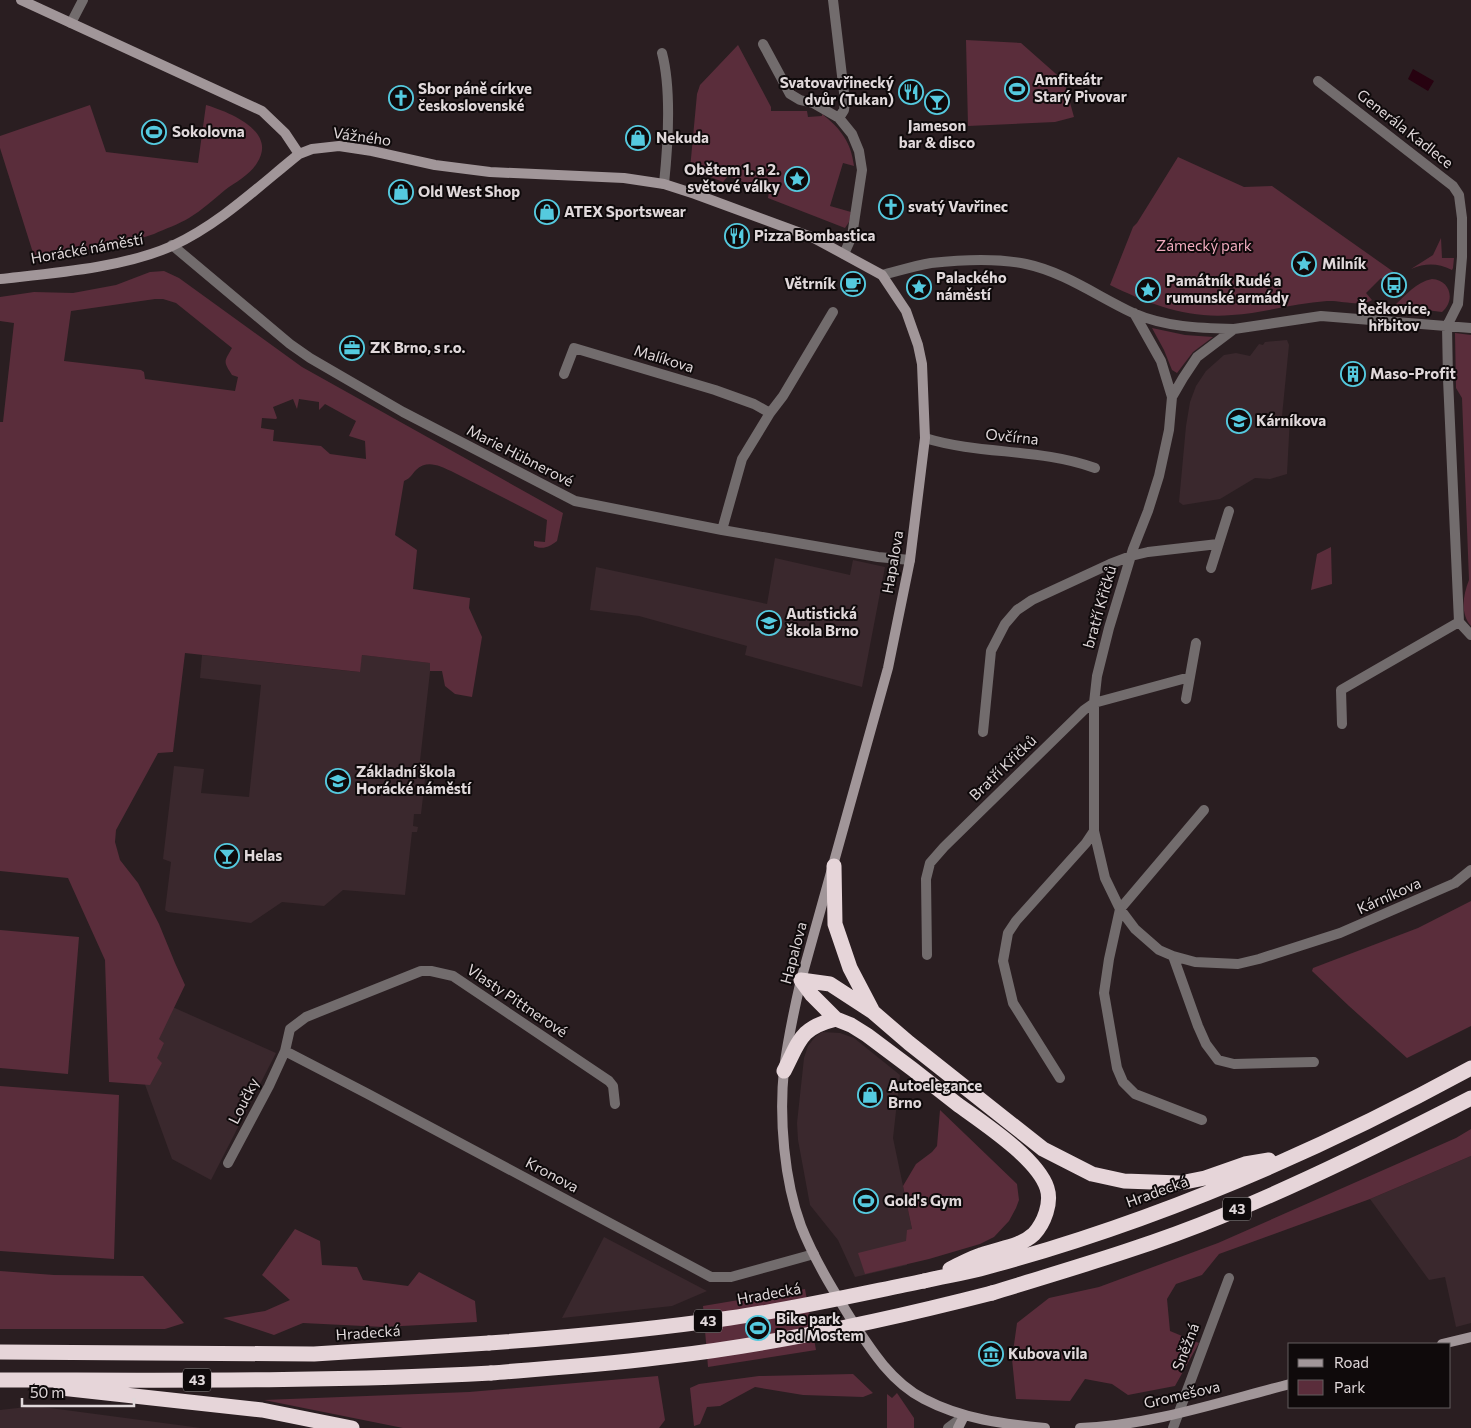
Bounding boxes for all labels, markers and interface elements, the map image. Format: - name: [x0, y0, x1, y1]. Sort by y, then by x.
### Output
- place label: Amfiteátr Starý Pivovar: [1034, 70, 1127, 105]
- place label: Svatovavřinecký dvůr (Tukan): [780, 73, 895, 108]
- sports icon: Amfiteátr Starý Pivovar: [1004, 76, 1030, 102]
- place label: Sbor páně církve československé: [418, 79, 532, 114]
- restaurant icon: Svatovavřinecký dvůr (Tukan): [898, 79, 924, 105]
- church icon: Sbor páně církve československé: [388, 85, 414, 111]
- street label: Generála Kadlece: [1354, 85, 1457, 171]
- bar icon: Jameson bar & disco: [924, 89, 950, 115]
- place label: Jameson bar & disco: [899, 116, 975, 151]
- sports icon: Sokolovna: [141, 119, 167, 145]
- place label: Sokolovna: [172, 122, 245, 140]
- street label: Vážného: [332, 123, 393, 149]
- shop icon: Nekuda: [625, 125, 651, 151]
- place label: Nekuda: [656, 128, 709, 146]
- place label: Obětem 1. a 2. světové války: [684, 160, 781, 195]
- place icon: Obětem 1. a 2. světové války: [784, 166, 810, 192]
- shop icon: Old West Shop: [388, 179, 414, 205]
- place label: Old West Shop: [418, 182, 520, 200]
- church icon: svatý Vavřinec: [878, 194, 904, 220]
- place label: svatý Vavřinec: [908, 197, 1008, 215]
- shop icon: ATEX Sportswear: [534, 199, 560, 225]
- place label: ATEX Sportswear: [564, 202, 686, 220]
- restaurant icon: Pizza Bombastica: [724, 223, 750, 249]
- place label: Pizza Bombastica: [754, 226, 876, 244]
- street label: Horácké náměstí: [29, 229, 146, 267]
- park label: Zámecký park: [1156, 236, 1252, 254]
- place icon: Milník: [1291, 251, 1317, 277]
- place label: Milník: [1322, 254, 1367, 272]
- place label: Palackého náměstí: [936, 268, 1007, 303]
- cafe icon: Větrník: [840, 271, 866, 297]
- place label: Památník Rudé a rumunské armády: [1166, 271, 1290, 306]
- bus stop icon: Řečkovice, hřbitov: [1381, 272, 1407, 298]
- place label: Větrník: [784, 274, 836, 292]
- place icon: Palackého náměstí: [906, 274, 932, 300]
- place icon: Památník Rudé a rumunské armády: [1135, 277, 1161, 303]
- place label: Řečkovice, hřbitov: [1357, 299, 1431, 334]
- office icon: ZK Brno, s r.o.: [339, 335, 365, 361]
- place label: ZK Brno, s r.o.: [370, 338, 465, 356]
- street label: Malíkova: [632, 340, 696, 376]
- building icon: Maso-Profit: [1340, 361, 1366, 387]
- place label: Maso-Profit: [1370, 364, 1456, 382]
- school or university icon: Kárníkova: [1226, 408, 1252, 434]
- place label: Kárníkova: [1256, 411, 1326, 429]
- street label: Marie Hübnerové: [464, 420, 577, 490]
- street label: Ovčírna: [985, 424, 1040, 448]
- street label: Hapalova: [878, 529, 906, 595]
- street label: bratří Křičků: [1079, 563, 1119, 650]
- place label: Autistická škola Brno: [786, 604, 859, 639]
- school or university icon: Autistická škola Brno: [756, 610, 782, 636]
- street label: Bratří Křičků: [965, 731, 1040, 804]
- place label: Základní škola Horácké náměstí: [356, 762, 472, 797]
- school or university icon: Základní škola Horácké náměstí: [325, 768, 351, 794]
- bar icon: Helas: [214, 843, 240, 869]
- place label: Helas: [244, 846, 282, 864]
- street label: Kárníkova: [1354, 873, 1423, 917]
- street label: Hapalova: [776, 920, 810, 986]
- street label: Vlasty Pittnerové: [464, 960, 571, 1040]
- street label: Loučky: [224, 1074, 262, 1127]
- place label: Autoelegance Brno: [888, 1076, 982, 1111]
- shop icon: Autoelegance Brno: [857, 1082, 883, 1108]
- street label: Kronova: [523, 1153, 582, 1196]
- street label: Hradecká: [1123, 1172, 1190, 1211]
- sports icon: Gold's Gym: [853, 1188, 879, 1214]
- place label: Gold's Gym: [884, 1191, 962, 1209]
- road number: 43: [1223, 1198, 1251, 1220]
- street label: Hradecká: [735, 1279, 802, 1308]
- place label: Bike park Pod Mostem: [776, 1309, 863, 1344]
- road number: 43: [694, 1310, 722, 1332]
- sports icon: Bike park Pod Mostem: [745, 1315, 771, 1341]
- street label: Sněžná: [1168, 1320, 1202, 1373]
- street label: Hradecká: [335, 1321, 401, 1343]
- museum icon: Kubova vila: [978, 1341, 1004, 1367]
- legend: [1288, 1343, 1451, 1408]
- place label: Kubova vila: [1008, 1344, 1087, 1362]
- text: Road: [1334, 1353, 1369, 1371]
- road number: 43: [183, 1368, 211, 1392]
- scale bar: [22, 1376, 135, 1408]
- street label: Gromešova: [1142, 1377, 1222, 1412]
- text: Park: [1334, 1378, 1365, 1396]
- text: 50 m: [30, 1383, 64, 1401]

